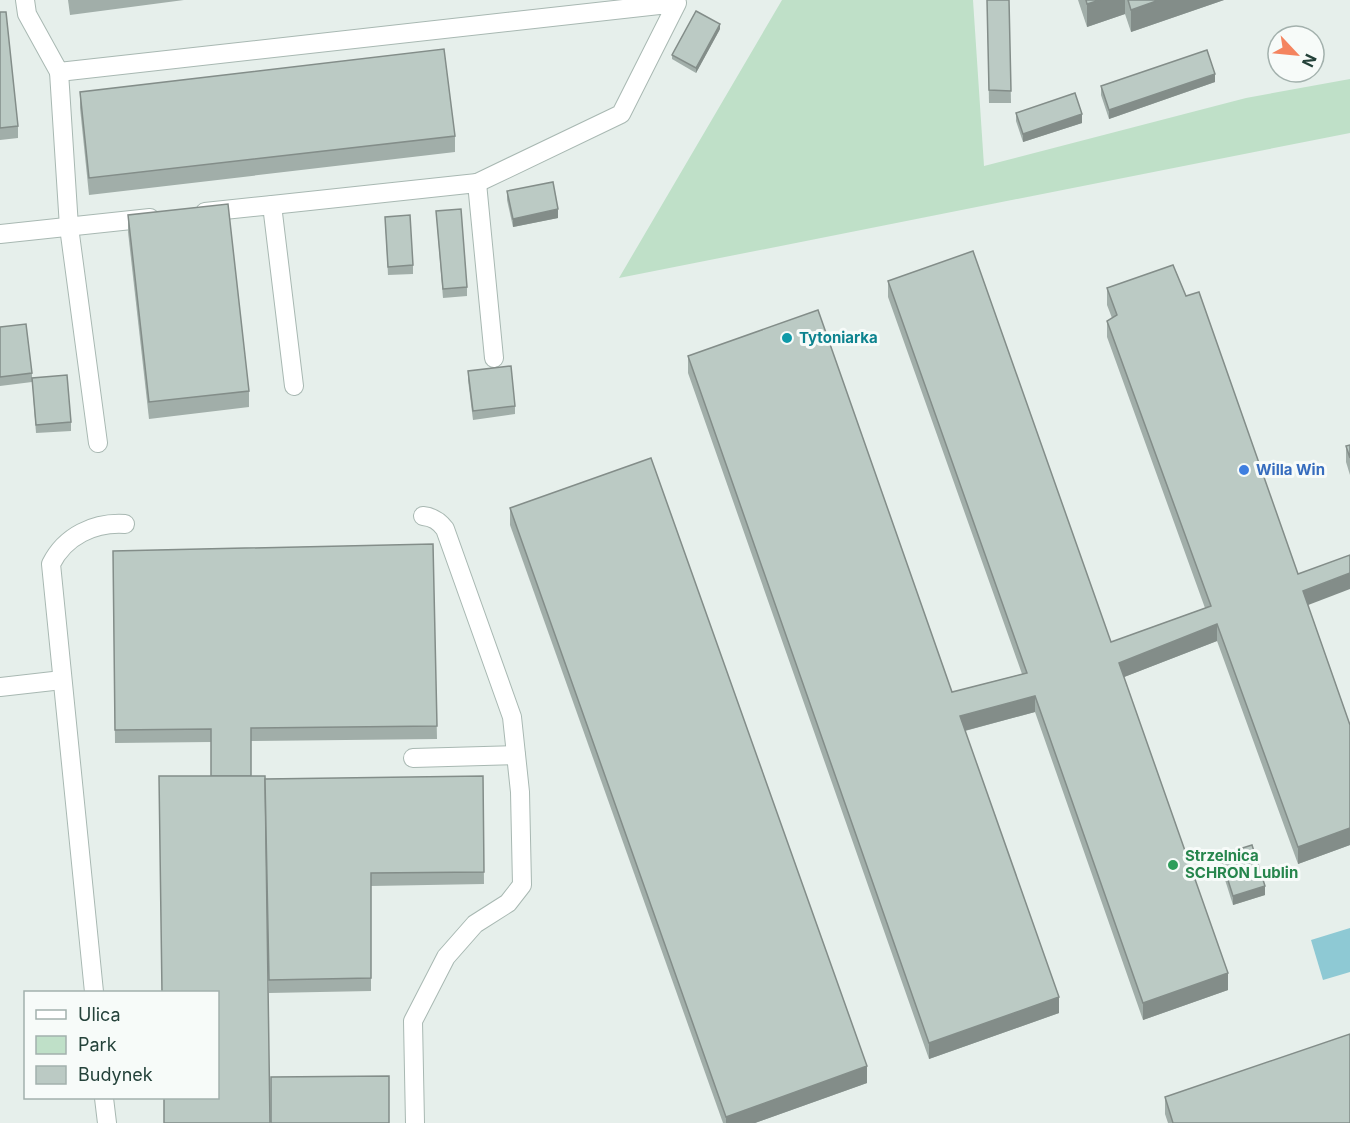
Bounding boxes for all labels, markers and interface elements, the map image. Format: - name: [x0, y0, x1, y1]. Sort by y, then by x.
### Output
- north arrow: [1266, 24, 1326, 84]
- text: N: [1298, 51, 1321, 70]
- place label: Tytoniarka: [799, 328, 878, 347]
- marker: Tytoniarka: [780, 331, 794, 345]
- place label: Willa Win: [1256, 460, 1325, 479]
- marker: Willa Win: [1237, 463, 1251, 477]
- place label: Strzelnica SCHRON Lublin: [1185, 846, 1298, 882]
- marker: Strzelnica SCHRON Lublin: [1166, 858, 1180, 872]
- legend: [24, 991, 219, 1099]
- text: Ulica: [78, 1004, 121, 1025]
- text: Park: [78, 1034, 117, 1055]
- text: Budynek: [78, 1064, 153, 1085]

